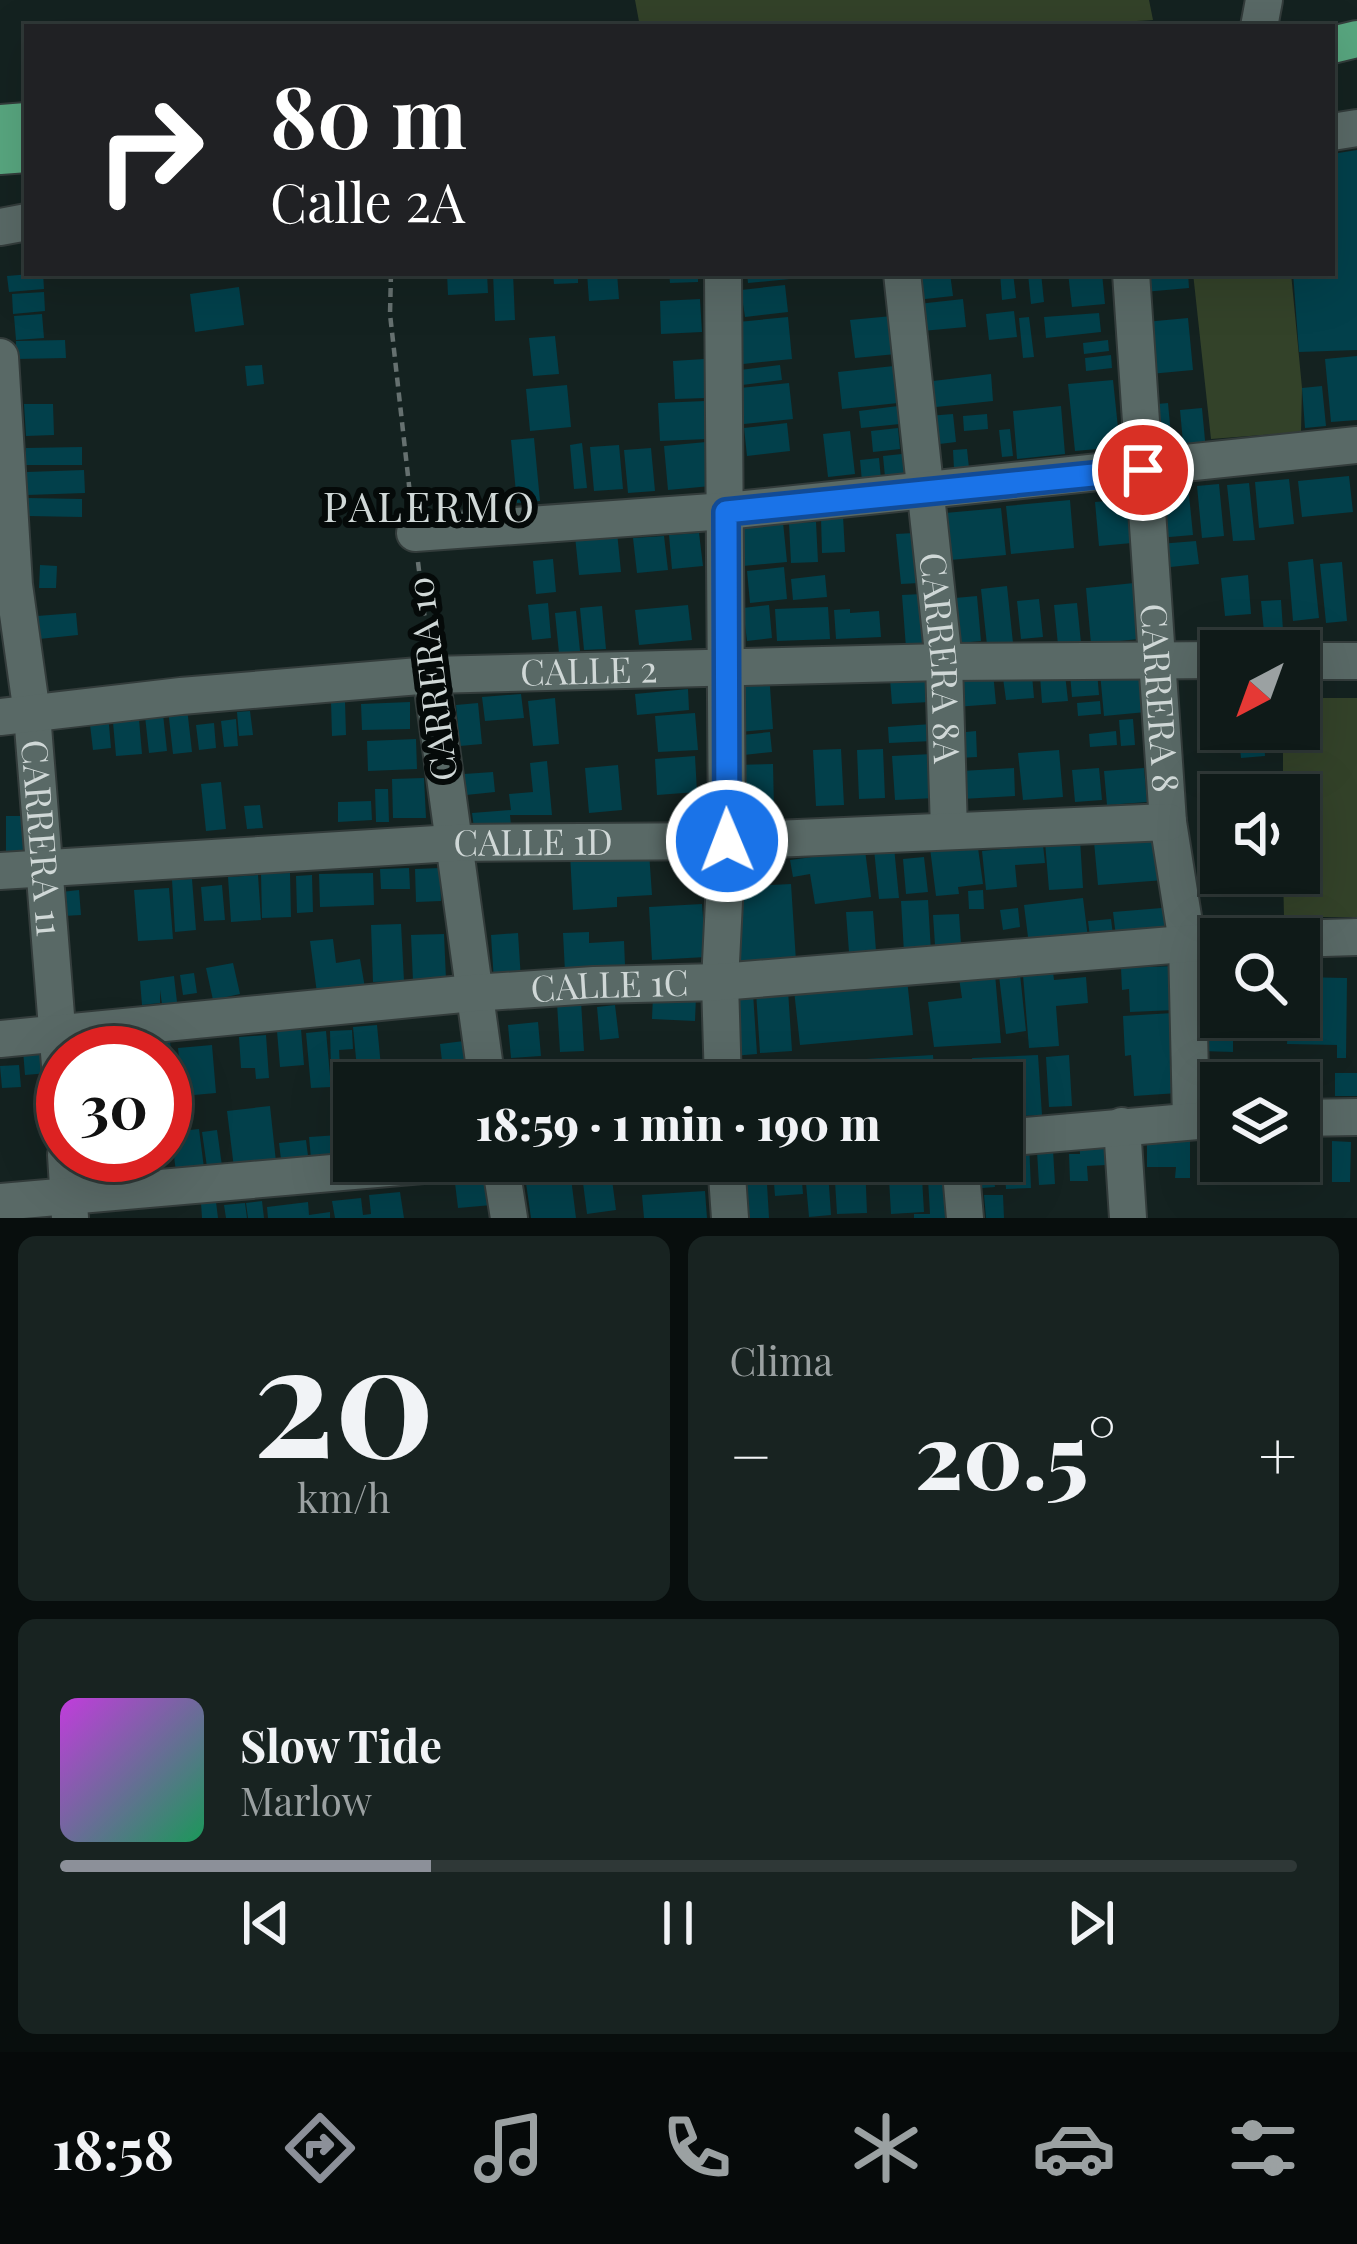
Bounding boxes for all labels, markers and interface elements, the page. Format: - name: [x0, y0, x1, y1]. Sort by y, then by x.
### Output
- text: 80 m: [270, 58, 467, 170]
- icon: right: [72, 72, 228, 228]
- text: Calle 2A: [270, 165, 465, 237]
- pin: [1092, 419, 1194, 521]
- icon: arrive: [1110, 437, 1176, 503]
- district label: PALERMO: [323, 477, 537, 533]
- street label: CARRERA 8A: [910, 550, 973, 765]
- street label: CARRERA 10: [394, 574, 466, 784]
- street label: CARRERA 8: [1131, 602, 1192, 794]
- north arrow: [1200, 630, 1320, 750]
- map controls: [1200, 630, 1320, 1182]
- street label: CALLE 2: [520, 643, 658, 695]
- street label: CARRERA 11: [12, 738, 76, 938]
- button: sound: [1200, 774, 1320, 894]
- position arrow: [664, 778, 790, 904]
- street label: CALLE 1D: [453, 816, 613, 865]
- button: search: [1200, 918, 1320, 1038]
- street label: CALLE 1C: [529, 957, 689, 1011]
- speed limit sign: 30: [36, 1026, 192, 1182]
- button: layers: [1200, 1062, 1320, 1182]
- text: 18:59 · 1 min · 190 m: [475, 1092, 881, 1152]
- text: 20: [253, 1289, 435, 1497]
- text: Clima: [730, 1334, 833, 1386]
- text: 20.5°: [915, 1393, 1116, 1513]
- text: −: [730, 1410, 772, 1498]
- text: +: [1258, 1410, 1297, 1498]
- text: km/h: [297, 1471, 391, 1523]
- text: Slow Tide: [240, 1714, 442, 1774]
- text: Marlow: [240, 1774, 372, 1826]
- icon: previous: [233, 1890, 299, 1956]
- icon: pause: [645, 1890, 711, 1956]
- icon: next: [1058, 1890, 1124, 1956]
- icon: directions: [278, 2106, 362, 2190]
- icon: music: [467, 2106, 551, 2190]
- icon: phone: [655, 2106, 739, 2190]
- icon: climate: [844, 2106, 928, 2190]
- icon: car: [1032, 2106, 1116, 2190]
- icon: filters: [1221, 2106, 1305, 2190]
- text: 18:58: [52, 2112, 174, 2184]

